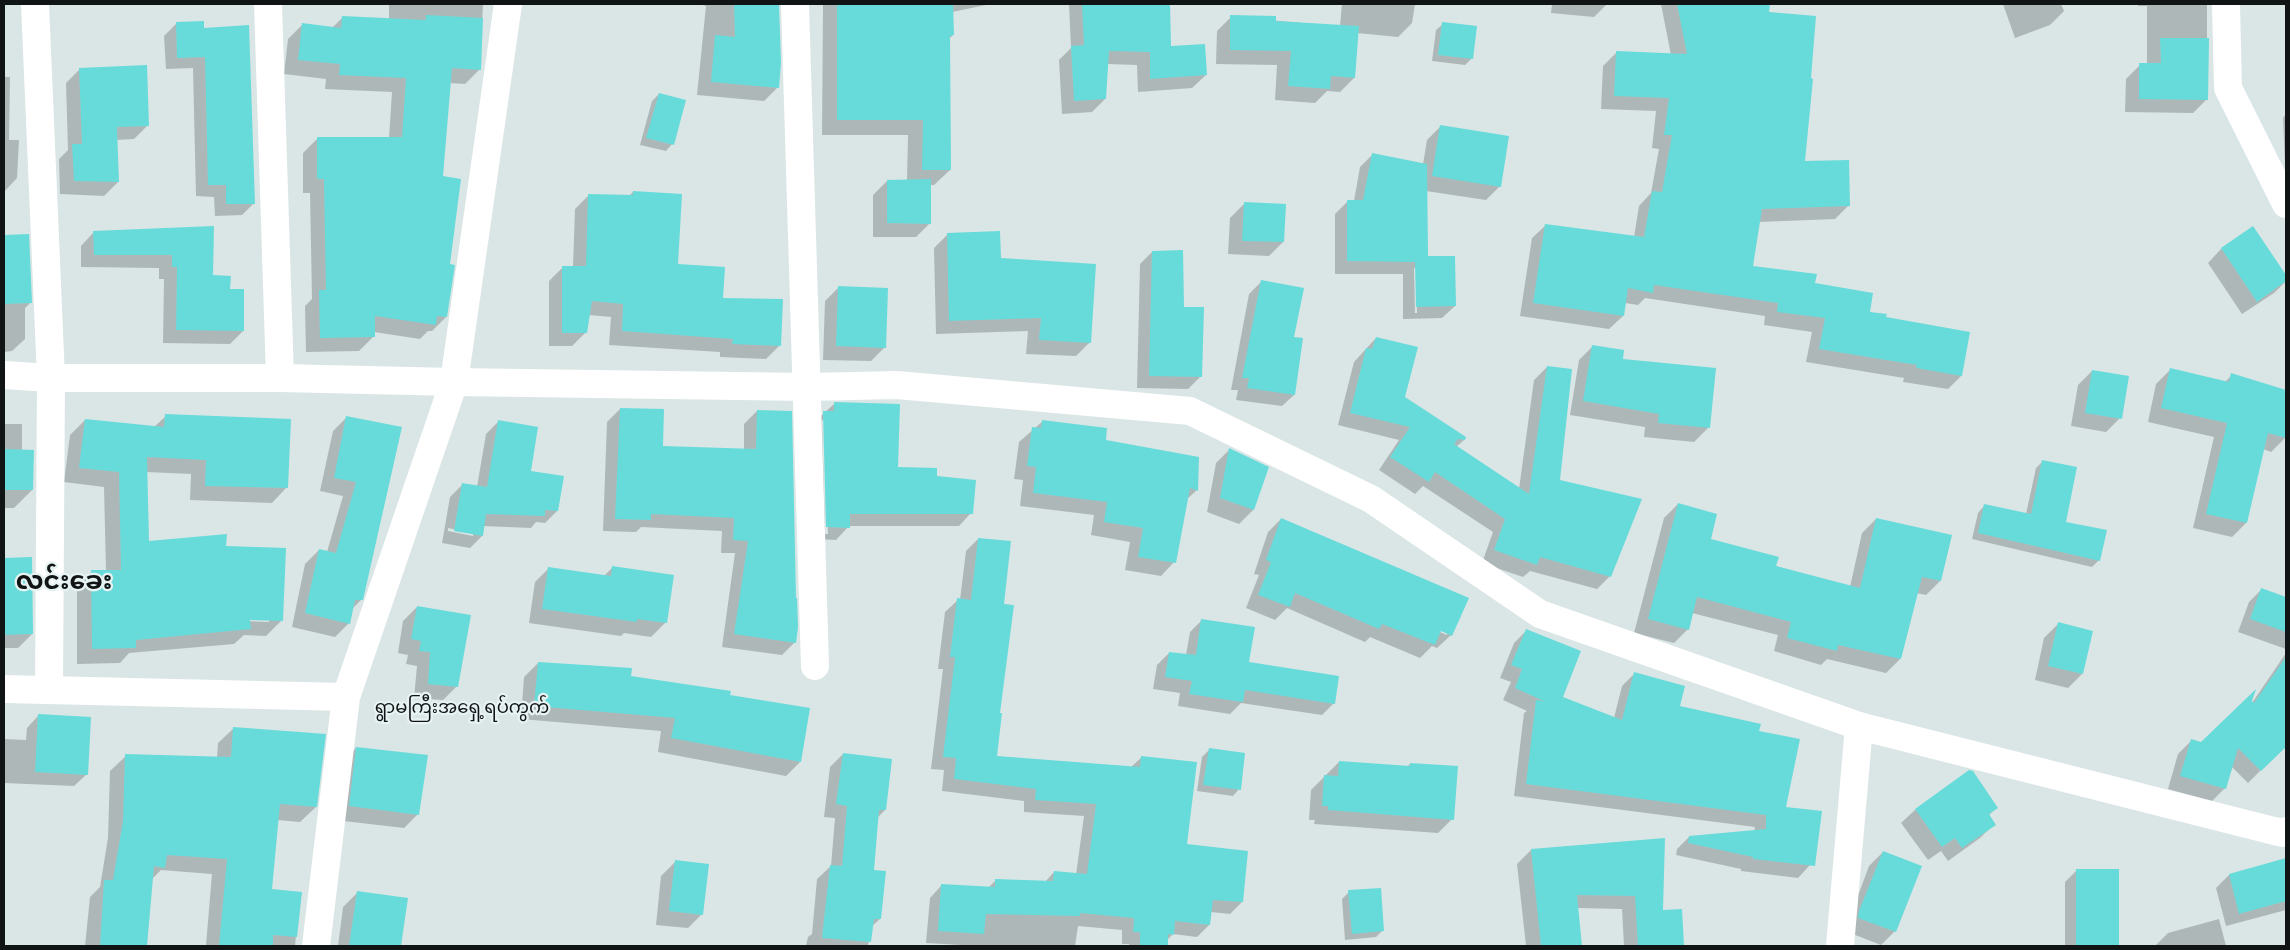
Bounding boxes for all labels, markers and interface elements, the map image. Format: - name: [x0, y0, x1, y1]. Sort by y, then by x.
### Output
- district label: လင်းခေး: [16, 566, 112, 596]
- district label: ရွာမကြီးအရှေ့ရပ်ကွက်: [375, 696, 549, 718]

